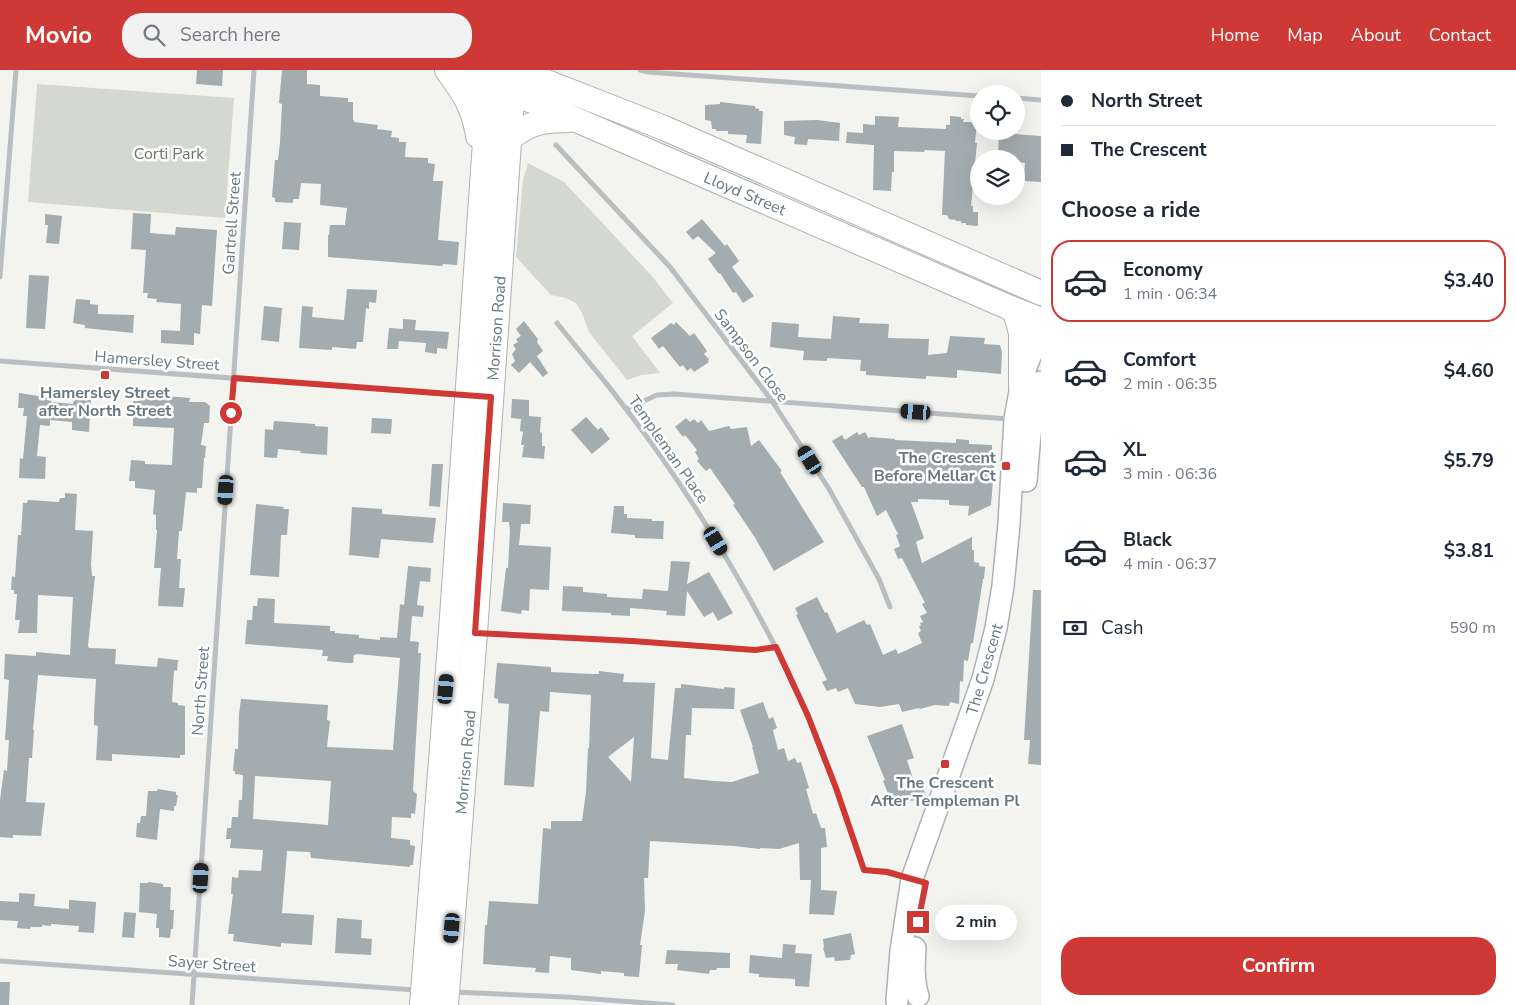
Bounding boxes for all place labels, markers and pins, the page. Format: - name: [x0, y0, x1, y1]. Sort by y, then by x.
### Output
- marker: Hamersley Street after North Street: [99, 369, 111, 381]
- place label: Hamersley Street after North Street: [39, 382, 172, 422]
- place label: The Crescent Before Mellar Ct: [874, 447, 997, 487]
- marker: The Crescent Before Mellar Ct: [1000, 460, 1012, 472]
- marker: The Crescent After Templeman Pl: [939, 758, 951, 770]
- place label: The Crescent After Templeman Pl: [870, 772, 1020, 812]

